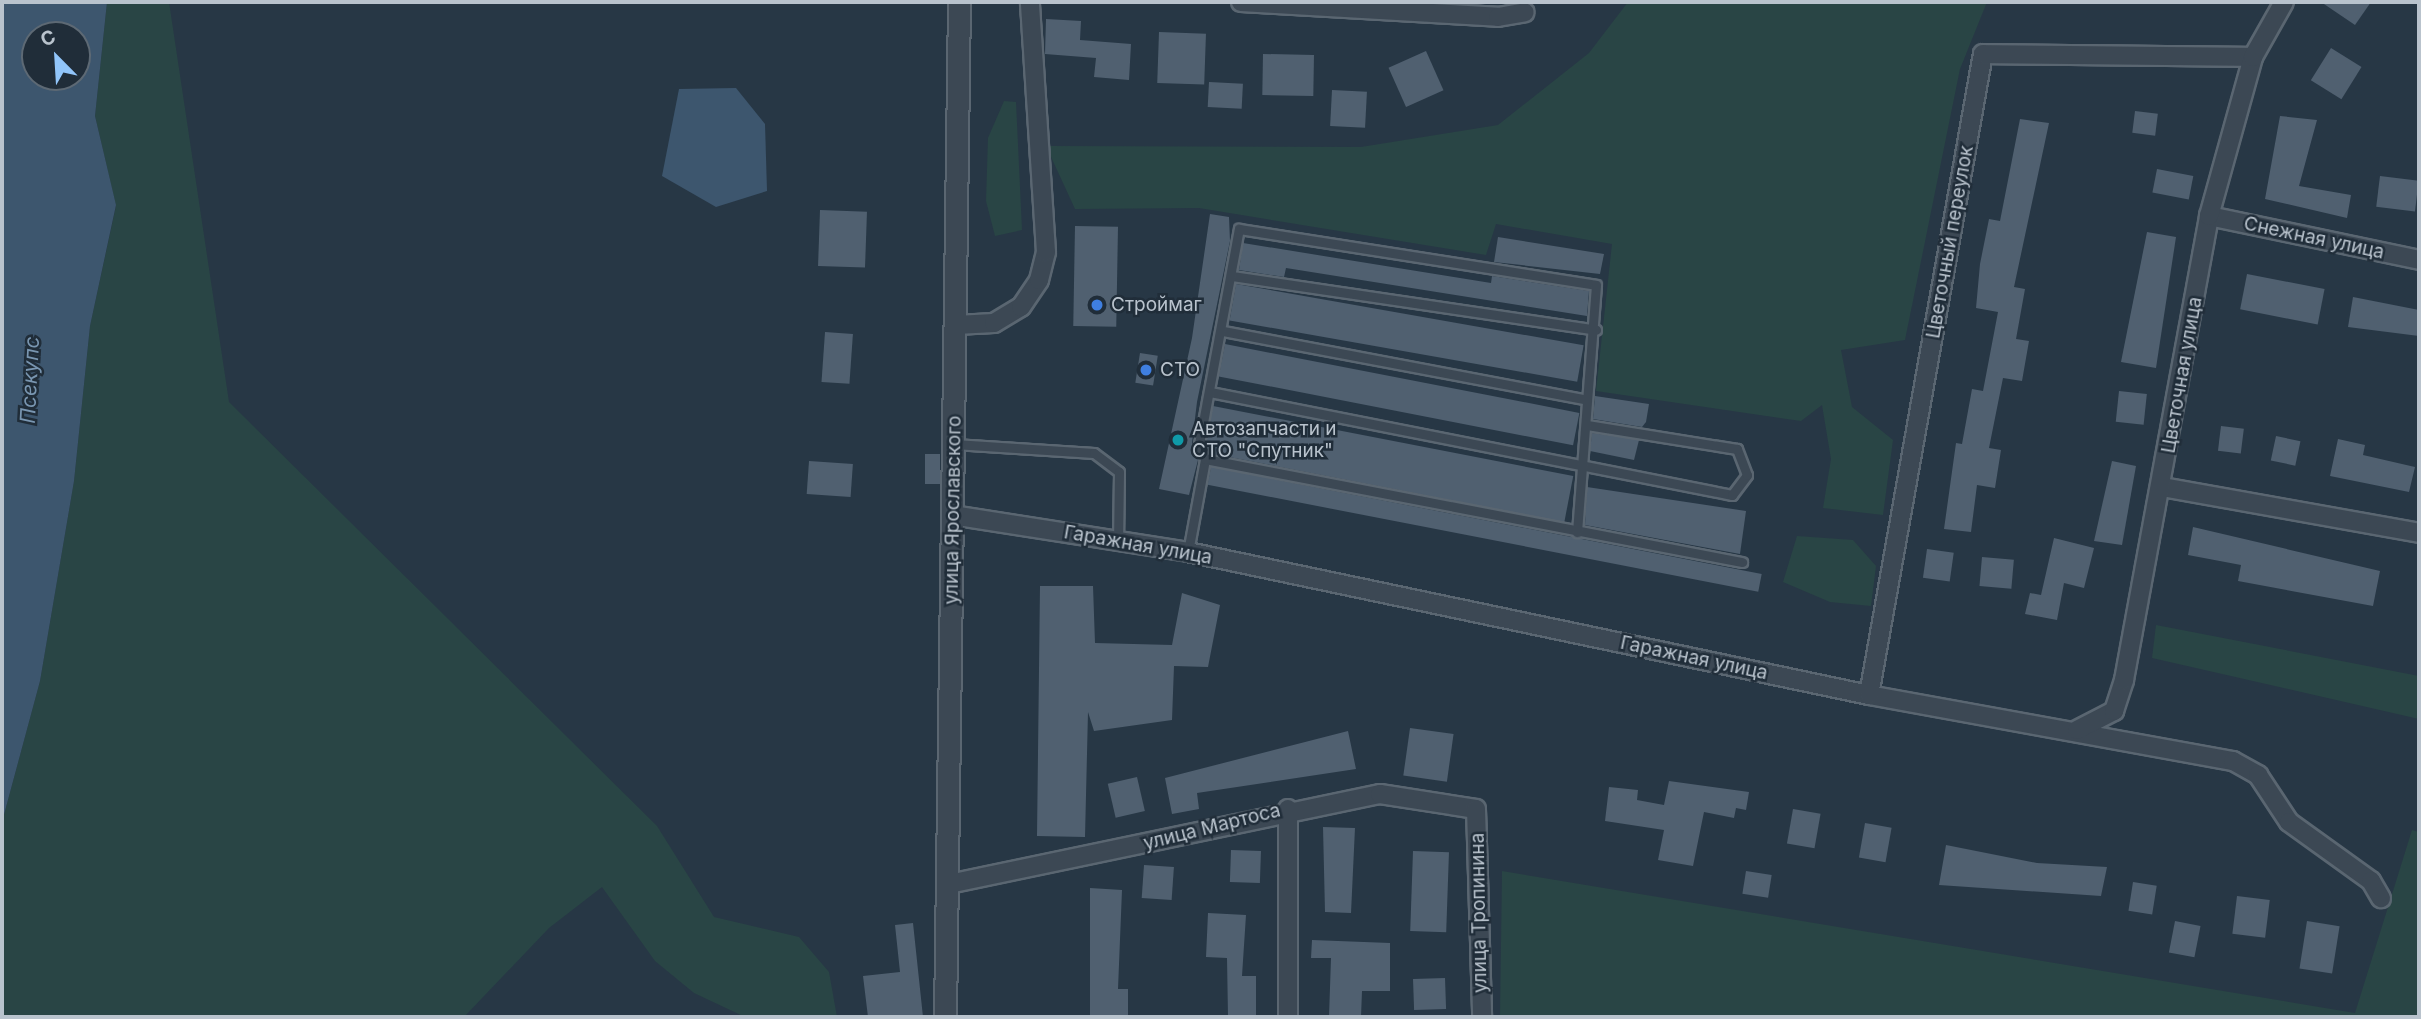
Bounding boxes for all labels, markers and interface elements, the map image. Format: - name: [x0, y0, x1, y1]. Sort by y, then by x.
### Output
- north arrow: [21, 21, 91, 91]
- text: С: [37, 25, 59, 52]
- street label: Цветочный переулок: [1922, 144, 1978, 340]
- street label: Снежная улица: [2242, 212, 2386, 264]
- place label: Строймаг: [1111, 294, 1202, 316]
- street label: Цветочная улица: [2157, 295, 2207, 455]
- marker: Строймаг: [1089, 297, 1105, 313]
- water label: Псекупс: [15, 336, 45, 424]
- place label: СТО: [1160, 359, 1200, 381]
- marker: СТО: [1138, 362, 1154, 378]
- street label: улица Ярославского: [940, 415, 966, 605]
- place label: Автозапчасти и СТО "Спутник": [1192, 418, 1336, 462]
- marker: Автозапчасти и СТО "Спутник": [1170, 432, 1186, 448]
- street label: Гаражная улица: [1062, 521, 1214, 569]
- street label: Гаражная улица: [1618, 631, 1770, 685]
- street label: улица Мартоса: [1141, 799, 1283, 855]
- street label: улица Тропинина: [1466, 833, 1492, 993]

